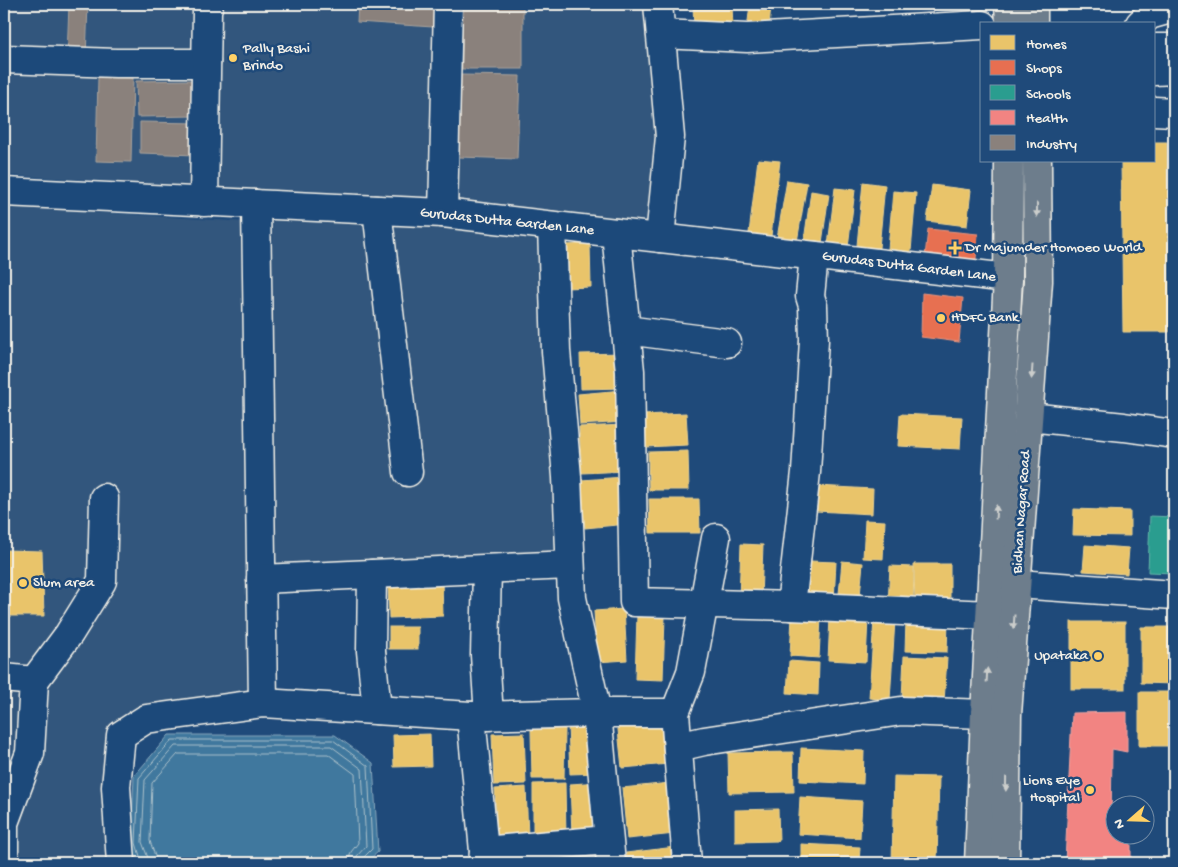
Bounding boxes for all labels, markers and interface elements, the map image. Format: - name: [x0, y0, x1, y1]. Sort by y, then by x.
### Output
- legend: [980, 22, 1156, 162]
- text: Homes: [1026, 36, 1067, 54]
- place label: Pally Bashi Brindo: [242, 40, 310, 75]
- marker: Pally Bashi Brindo: [227, 52, 239, 64]
- text: Shops: [1026, 60, 1062, 78]
- text: Schools: [1026, 86, 1071, 104]
- text: Health: [1026, 110, 1068, 128]
- text: Industry: [1026, 136, 1078, 154]
- one-way arrow: [1033, 202, 1041, 218]
- street label: Gurudas Dutta Garden Lane: [419, 204, 595, 240]
- place label: Dr Majumder Homoeo World: [964, 239, 1143, 257]
- marker: Dr Majumder Homoeo World: [949, 242, 961, 254]
- street label: Gurudas Dutta Garden Lane: [821, 247, 997, 287]
- place label: HDFC Bank: [951, 309, 1020, 327]
- marker: HDFC Bank: [935, 312, 947, 324]
- one-way arrow: [1027, 365, 1035, 381]
- street label: Bidhan Nagar Road: [1009, 449, 1035, 575]
- one-way arrow: [992, 504, 1000, 520]
- place label: Slum area: [33, 574, 95, 592]
- marker: Slum area: [17, 577, 29, 589]
- one-way arrow: [1009, 614, 1017, 630]
- place label: Upataka: [1034, 647, 1089, 665]
- marker: Upataka: [1092, 650, 1104, 662]
- one-way arrow: [983, 666, 991, 682]
- place label: Lions Eye Hospital: [1023, 772, 1080, 807]
- one-way arrow: [1002, 776, 1010, 792]
- marker: Lions Eye Hospital: [1084, 784, 1096, 796]
- north arrow: [1106, 794, 1156, 844]
- text: N: [1111, 816, 1130, 831]

